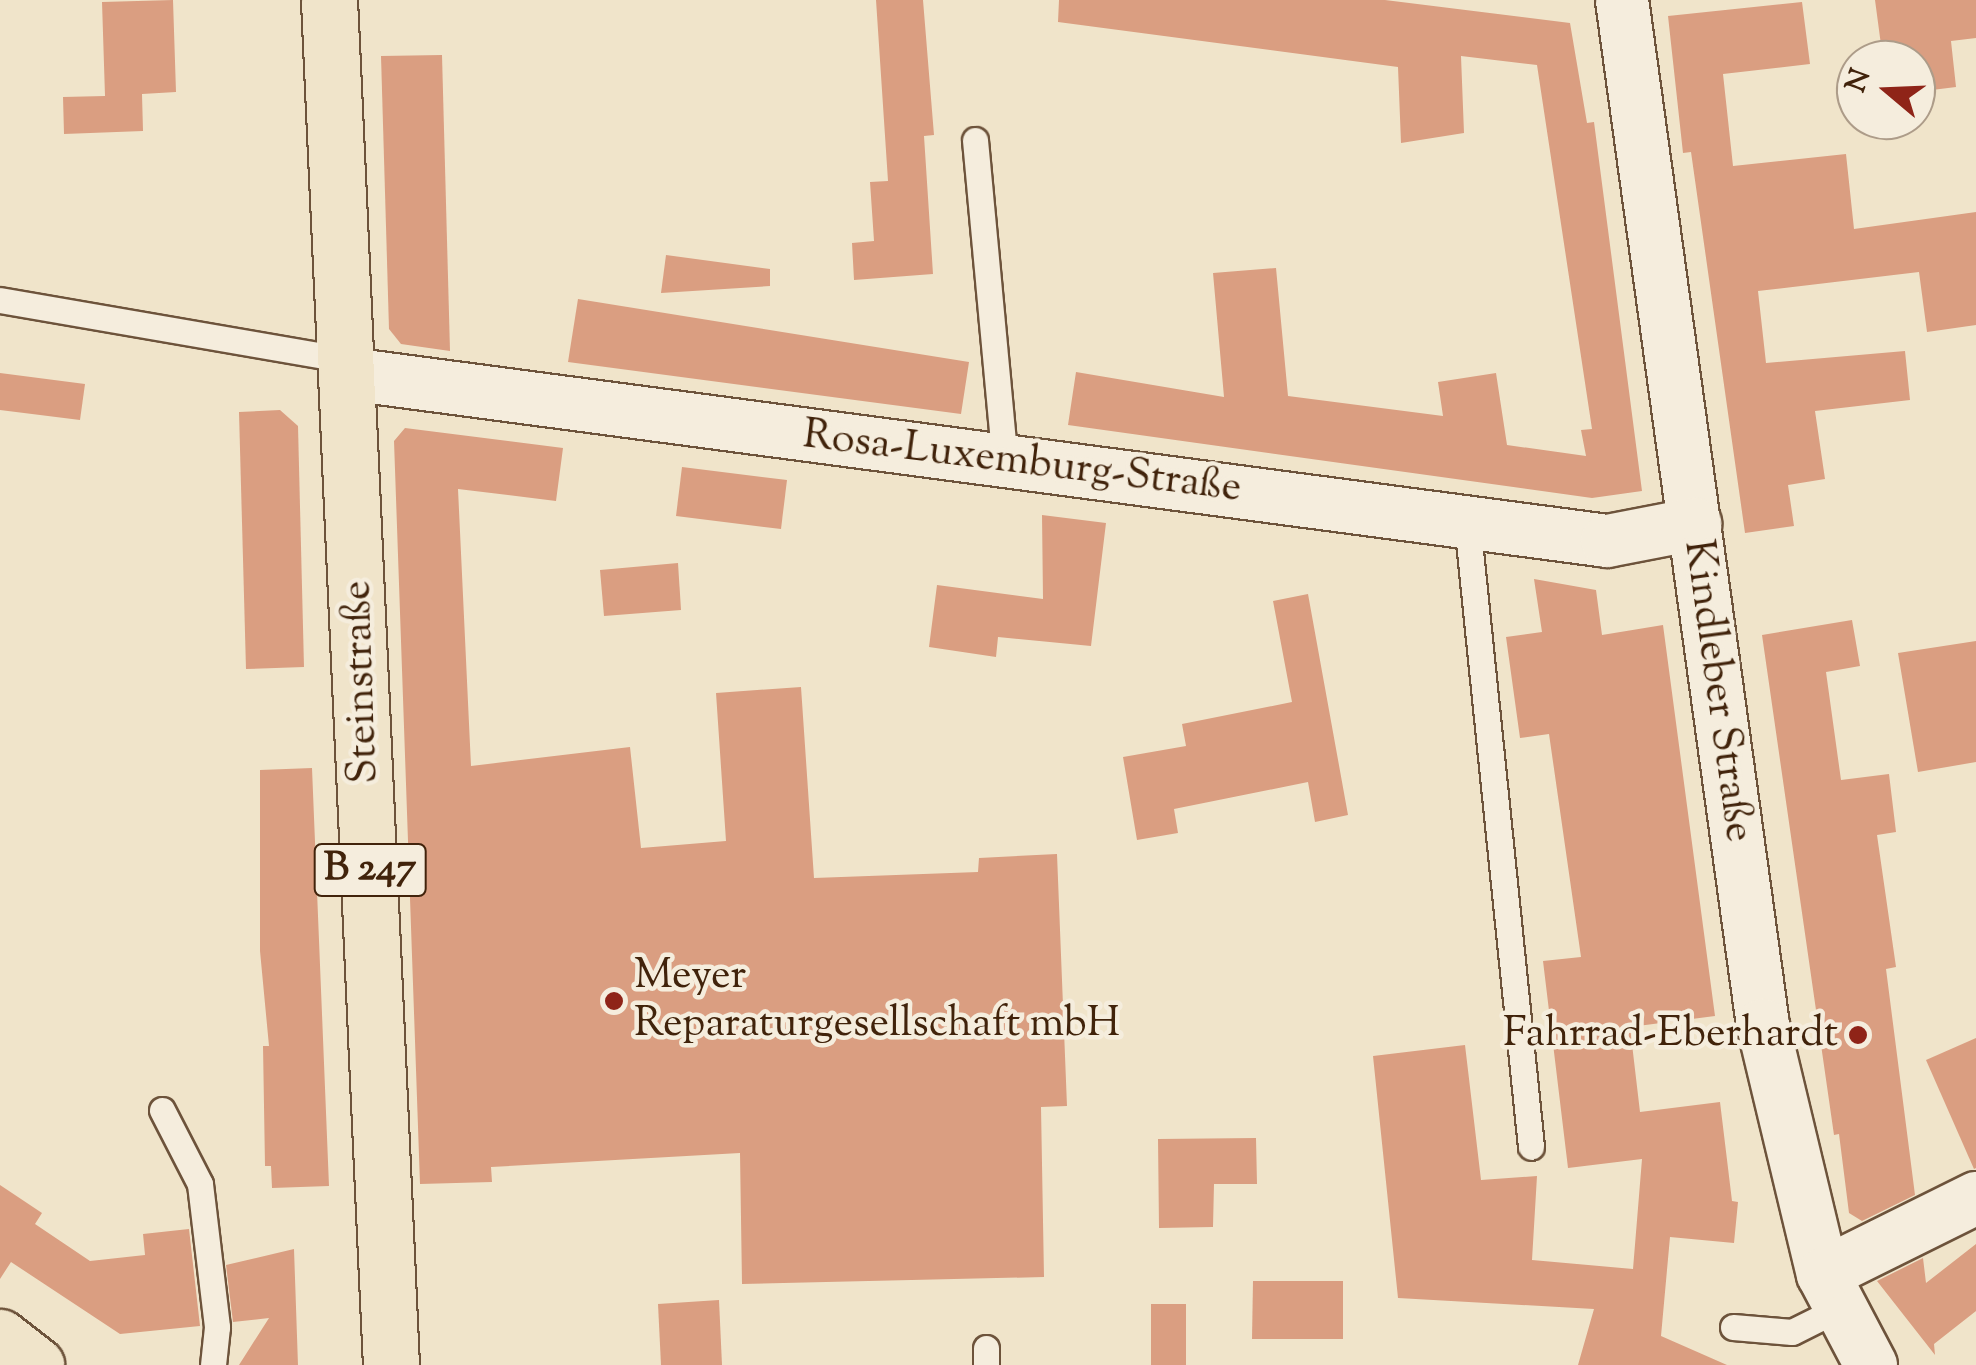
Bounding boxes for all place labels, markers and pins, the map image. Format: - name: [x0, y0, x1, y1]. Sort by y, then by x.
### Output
- place label: Meyer Reparaturgesellschaft mbH: [634, 952, 1120, 1050]
- marker: Meyer Reparaturgesellschaft mbH: [603, 990, 625, 1012]
- place label: Fahrrad-Eberhardt: [1503, 1010, 1838, 1060]
- marker: Fahrrad-Eberhardt: [1847, 1024, 1869, 1046]

